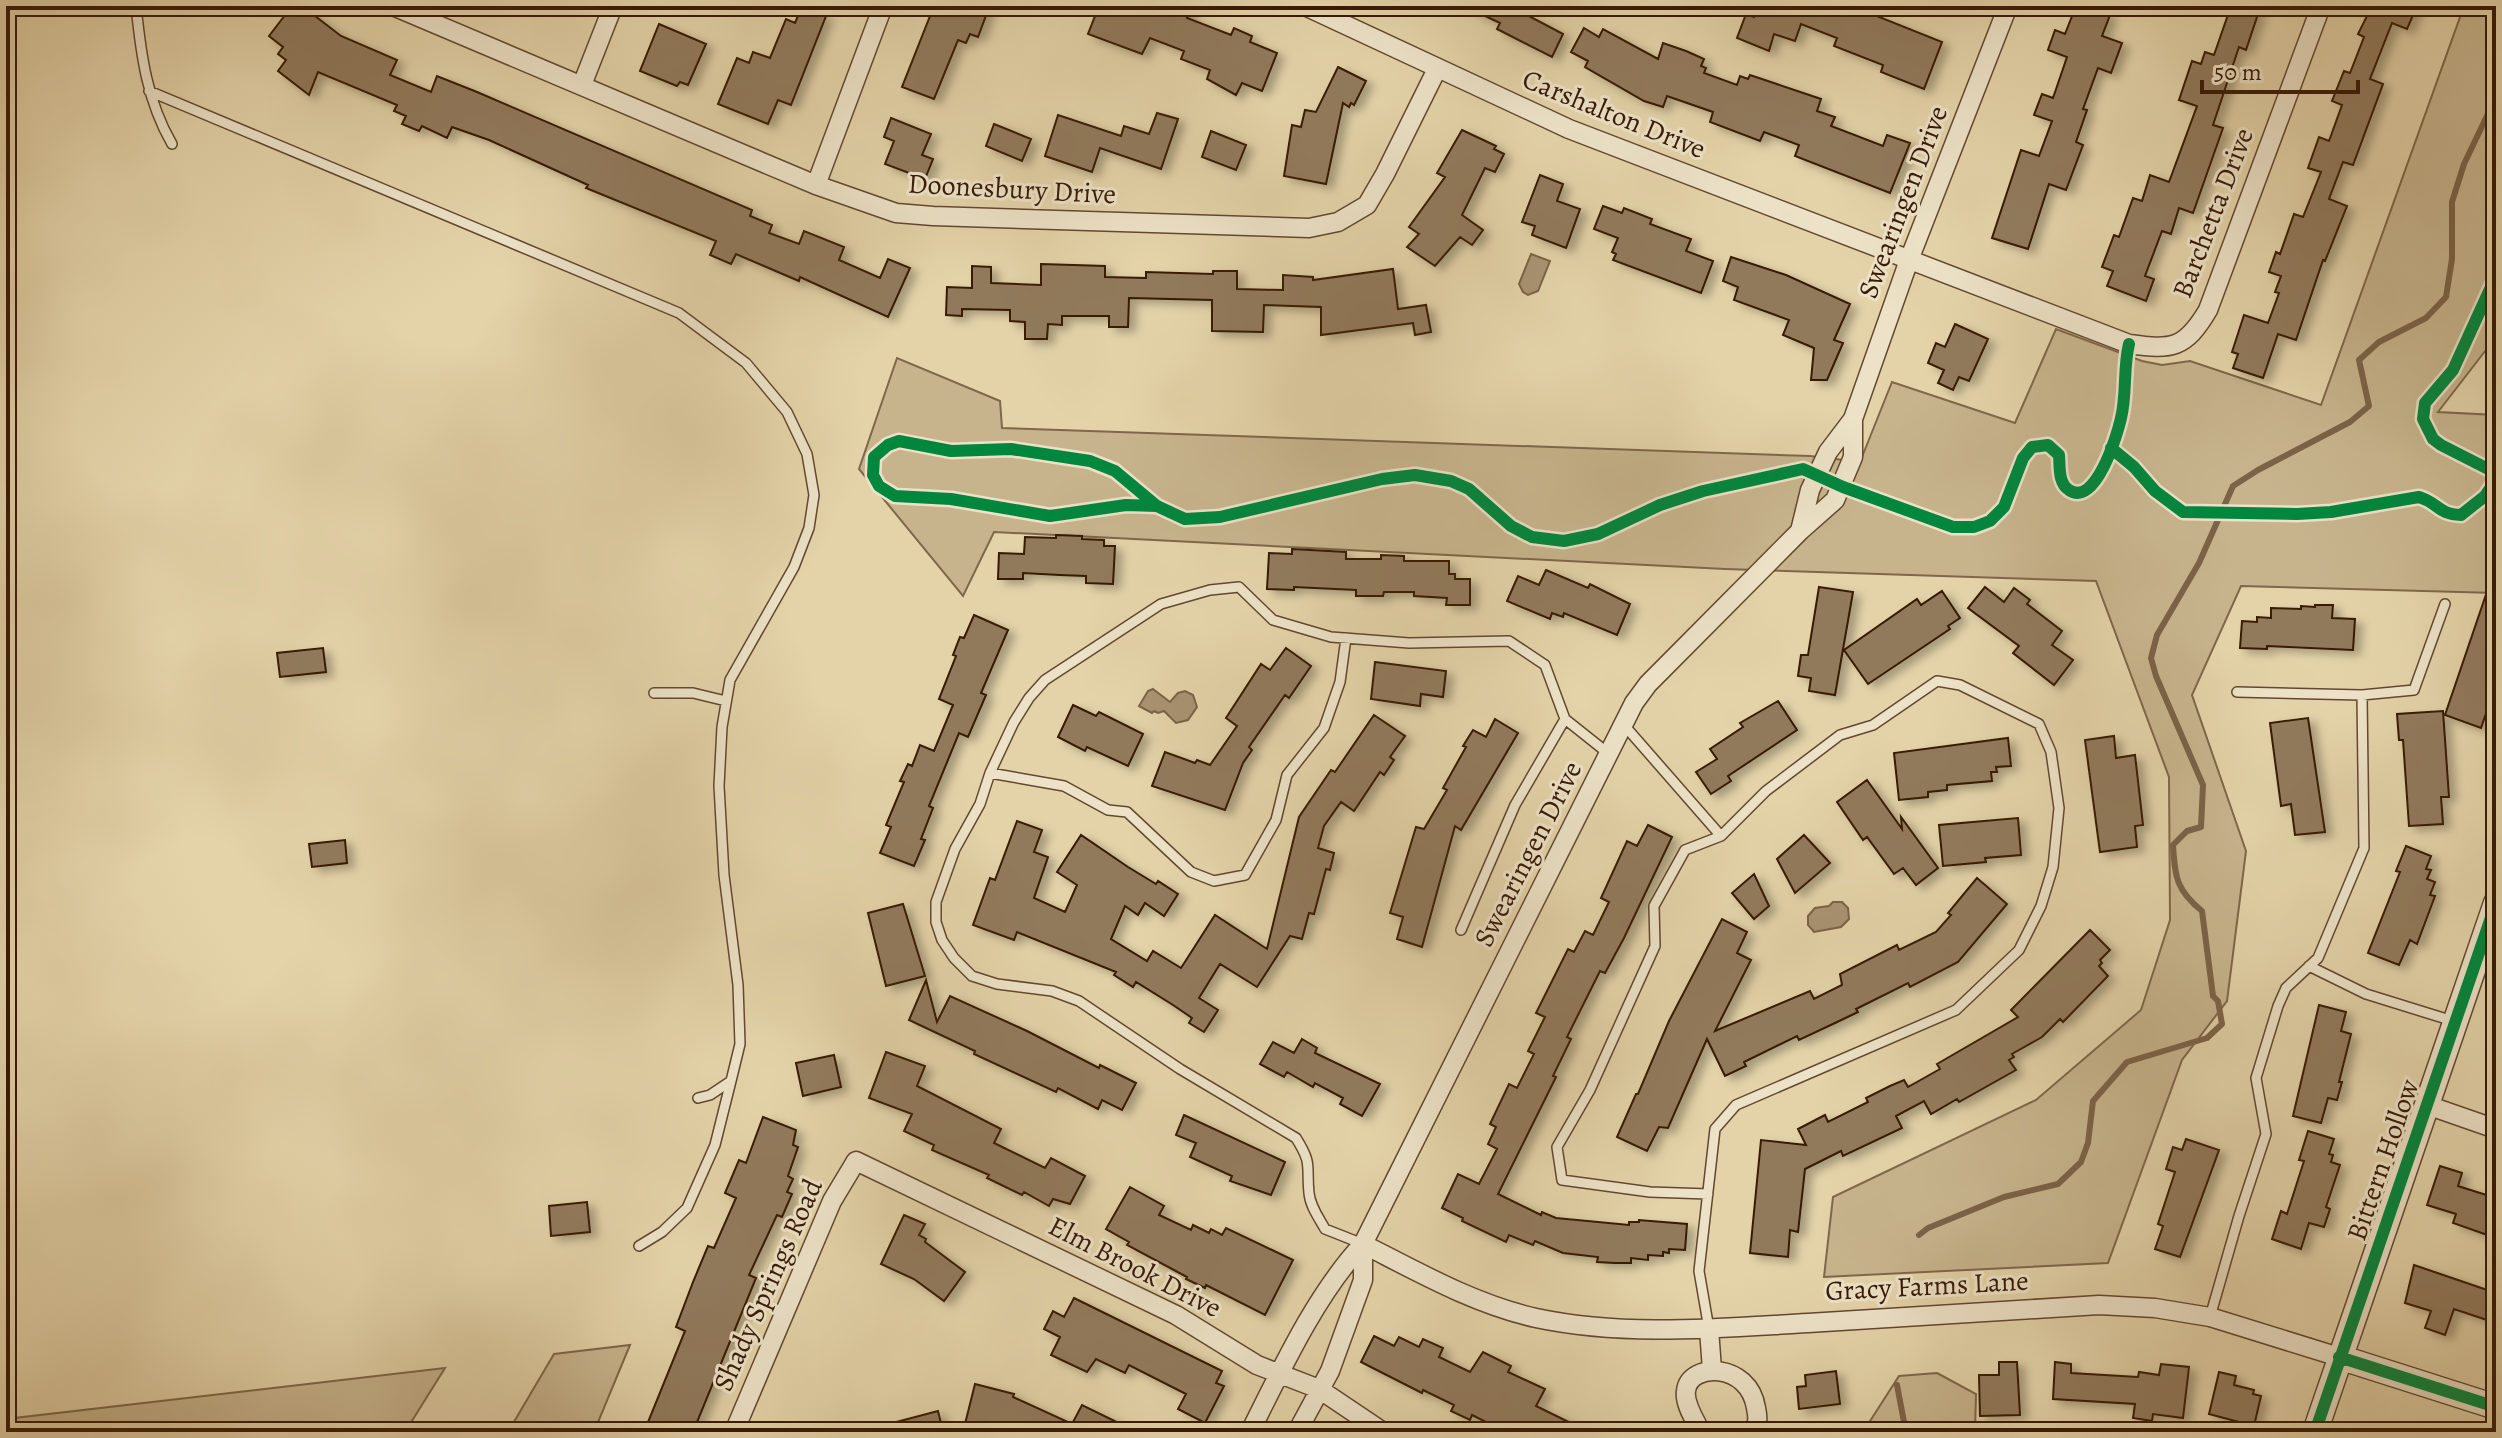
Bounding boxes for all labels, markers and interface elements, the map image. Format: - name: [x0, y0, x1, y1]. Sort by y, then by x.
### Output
- scale bar: [2202, 44, 2358, 94]
- text: 50 m: [2214, 56, 2262, 88]
- street label: Carshalton Drive: [1517, 60, 1711, 168]
- street label: Swearingen Drive: [1849, 100, 1957, 304]
- street label: Barchetta Drive: [2163, 122, 2263, 304]
- street label: Doonesbury Drive: [907, 165, 1117, 213]
- street label: Swearingen Drive: [1465, 755, 1591, 953]
- street label: Bittern Hollow: [2338, 1074, 2428, 1246]
- street label: Shady Springs Road: [704, 1172, 832, 1397]
- street label: Elm Brook Drive: [1042, 1207, 1228, 1327]
- street label: Gracy Farms Lane: [1824, 1262, 2030, 1310]

